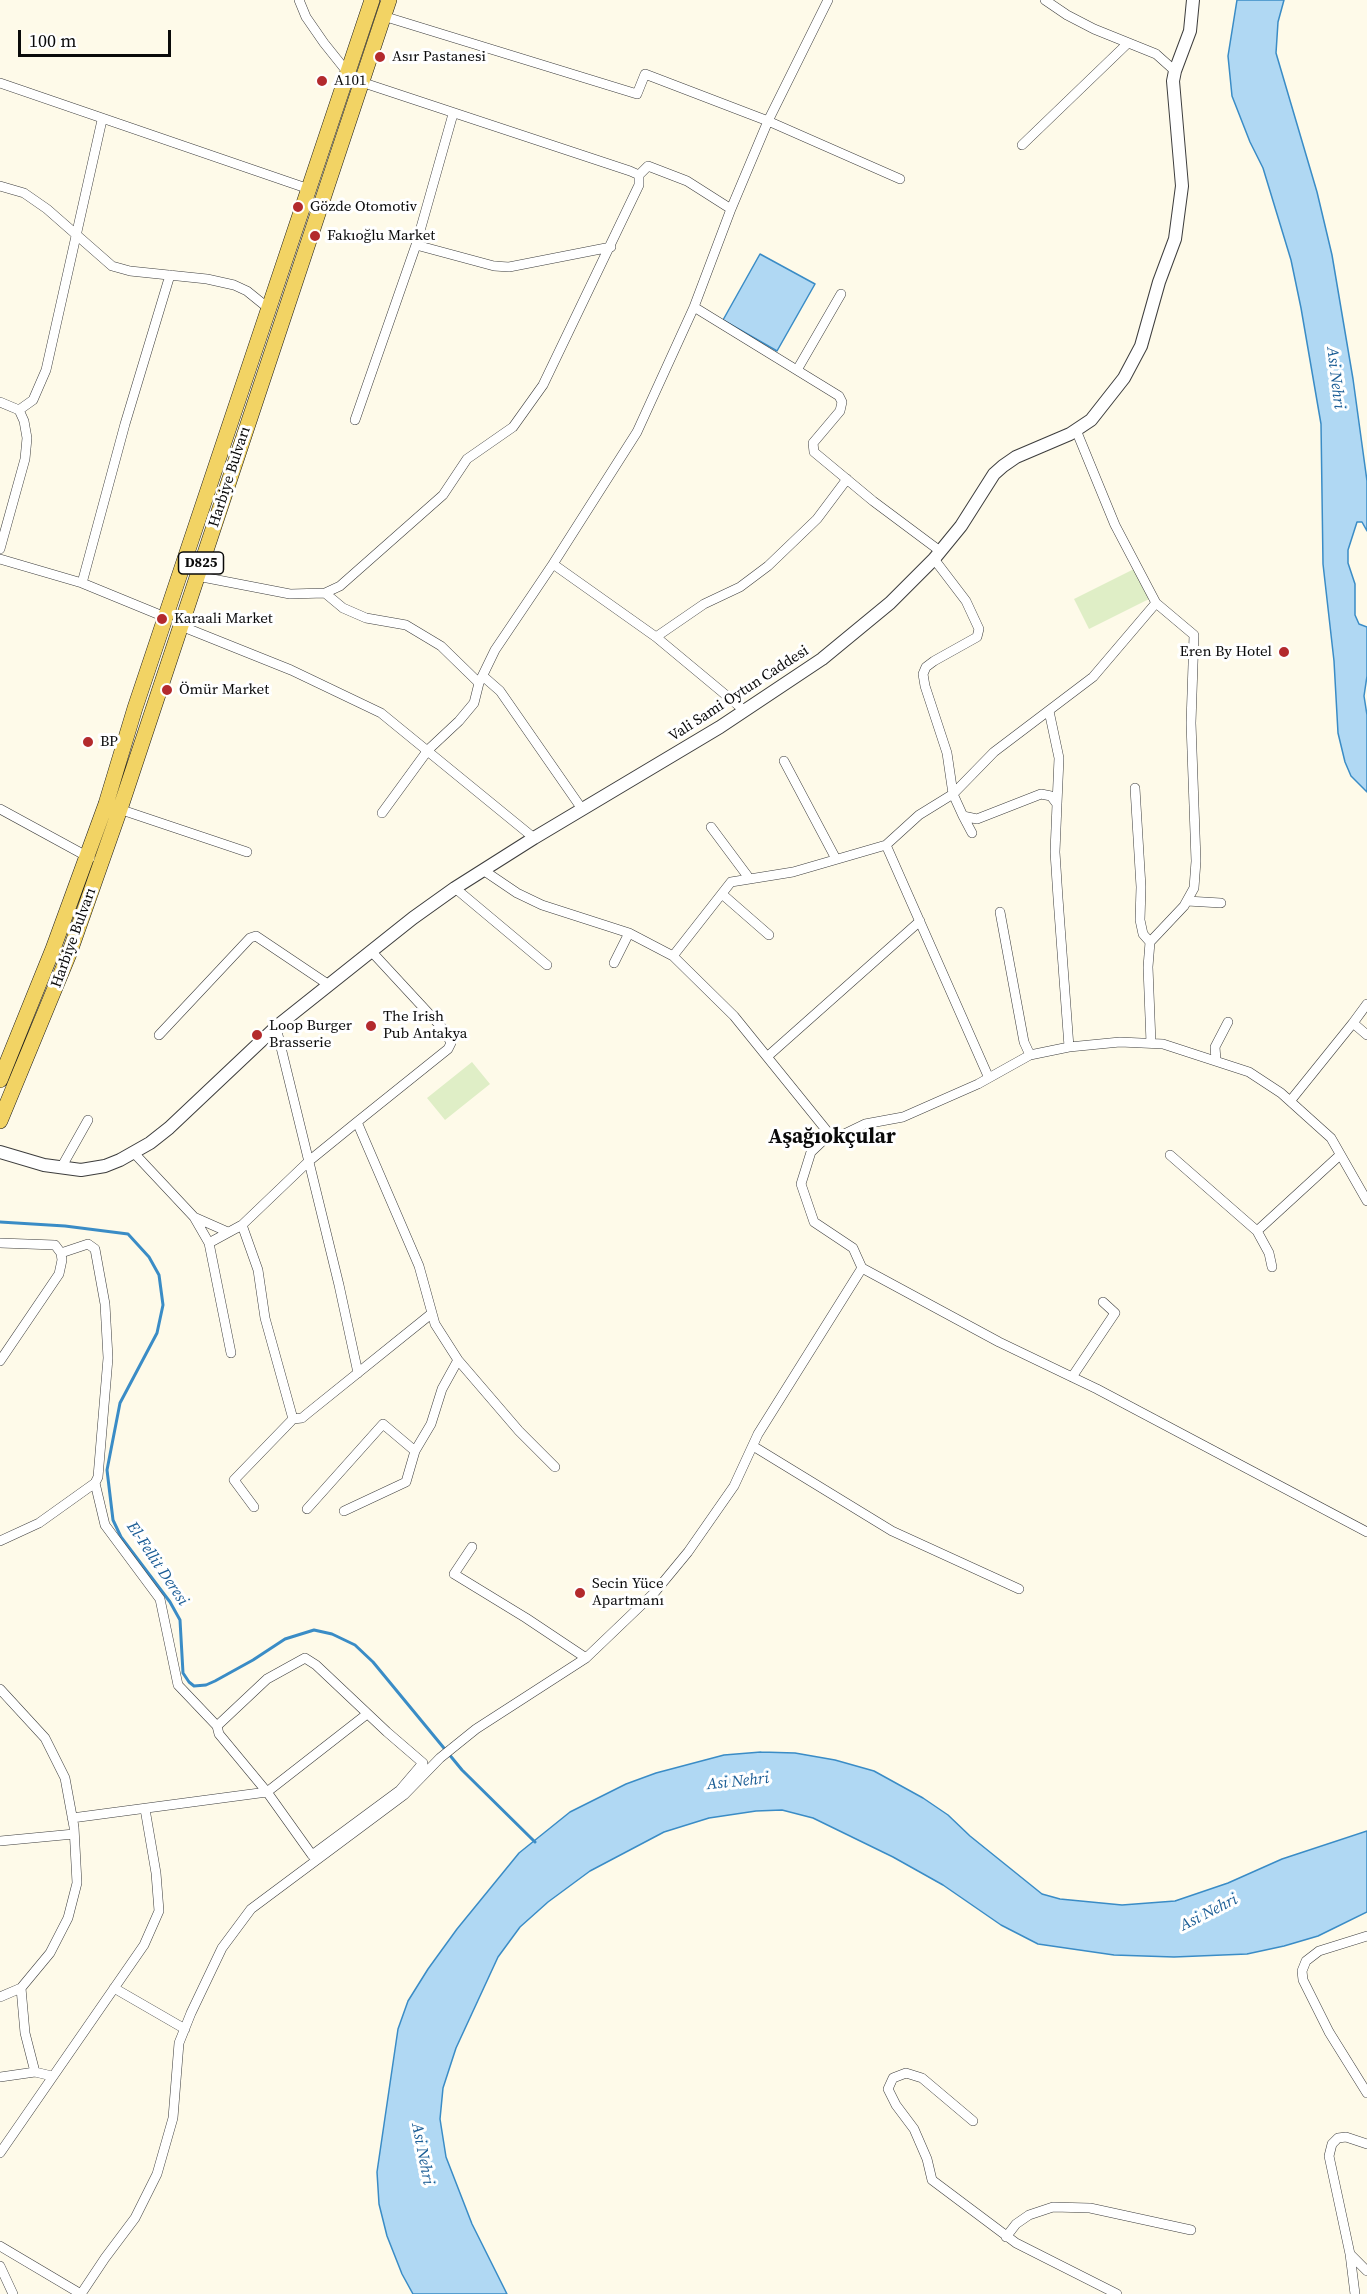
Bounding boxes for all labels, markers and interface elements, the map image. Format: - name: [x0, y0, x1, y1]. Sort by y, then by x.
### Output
- scale bar: [21, 18, 174, 56]
- text: 100 m: [29, 28, 76, 53]
- place label: Asır Pastanesi: [392, 48, 486, 66]
- marker: Asır Pastanesi: [373, 50, 387, 64]
- place label: A101: [334, 72, 366, 90]
- marker: A101: [315, 74, 329, 88]
- place label: Gözde Otomotiv: [310, 198, 417, 216]
- marker: Gözde Otomotiv: [291, 200, 305, 214]
- place label: Fakıoğlu Market: [327, 227, 435, 245]
- marker: Fakıoğlu Market: [308, 229, 322, 243]
- water label: Asi Nehri: [1322, 346, 1348, 410]
- street label: Harbiye Bulvarı: [205, 424, 255, 530]
- road number: D825: [178, 552, 224, 574]
- place label: Karaali Market: [174, 610, 273, 628]
- marker: Karaali Market: [155, 612, 169, 626]
- street label: Vali Sami Oytun Caddesi: [666, 642, 812, 746]
- place label: Eren By Hotel: [1180, 643, 1272, 661]
- marker: Eren By Hotel: [1277, 645, 1291, 659]
- place label: Ömür Market: [179, 681, 269, 699]
- marker: Ömür Market: [160, 683, 174, 697]
- place label: BP: [100, 733, 118, 751]
- marker: BP: [81, 735, 95, 749]
- street label: Harbiye Bulvarı: [48, 886, 100, 990]
- place label: The Irish Pub Antakya: [383, 1008, 467, 1043]
- place label: Loop Burger Brasserie: [269, 1017, 352, 1052]
- marker: The Irish Pub Antakya: [364, 1019, 378, 1033]
- marker: Loop Burger Brasserie: [250, 1028, 264, 1042]
- district label: Aşağıokçular: [768, 1125, 896, 1151]
- water label: El-Fellit Deresi: [122, 1518, 192, 1610]
- place label: Secin Yüce Apartmanı: [592, 1575, 664, 1610]
- marker: Secin Yüce Apartmanı: [573, 1586, 587, 1600]
- water label: Asi Nehri: [706, 1769, 770, 1795]
- water label: Asi Nehri: [1177, 1890, 1241, 1936]
- water label: Asi Nehri: [407, 2121, 437, 2187]

